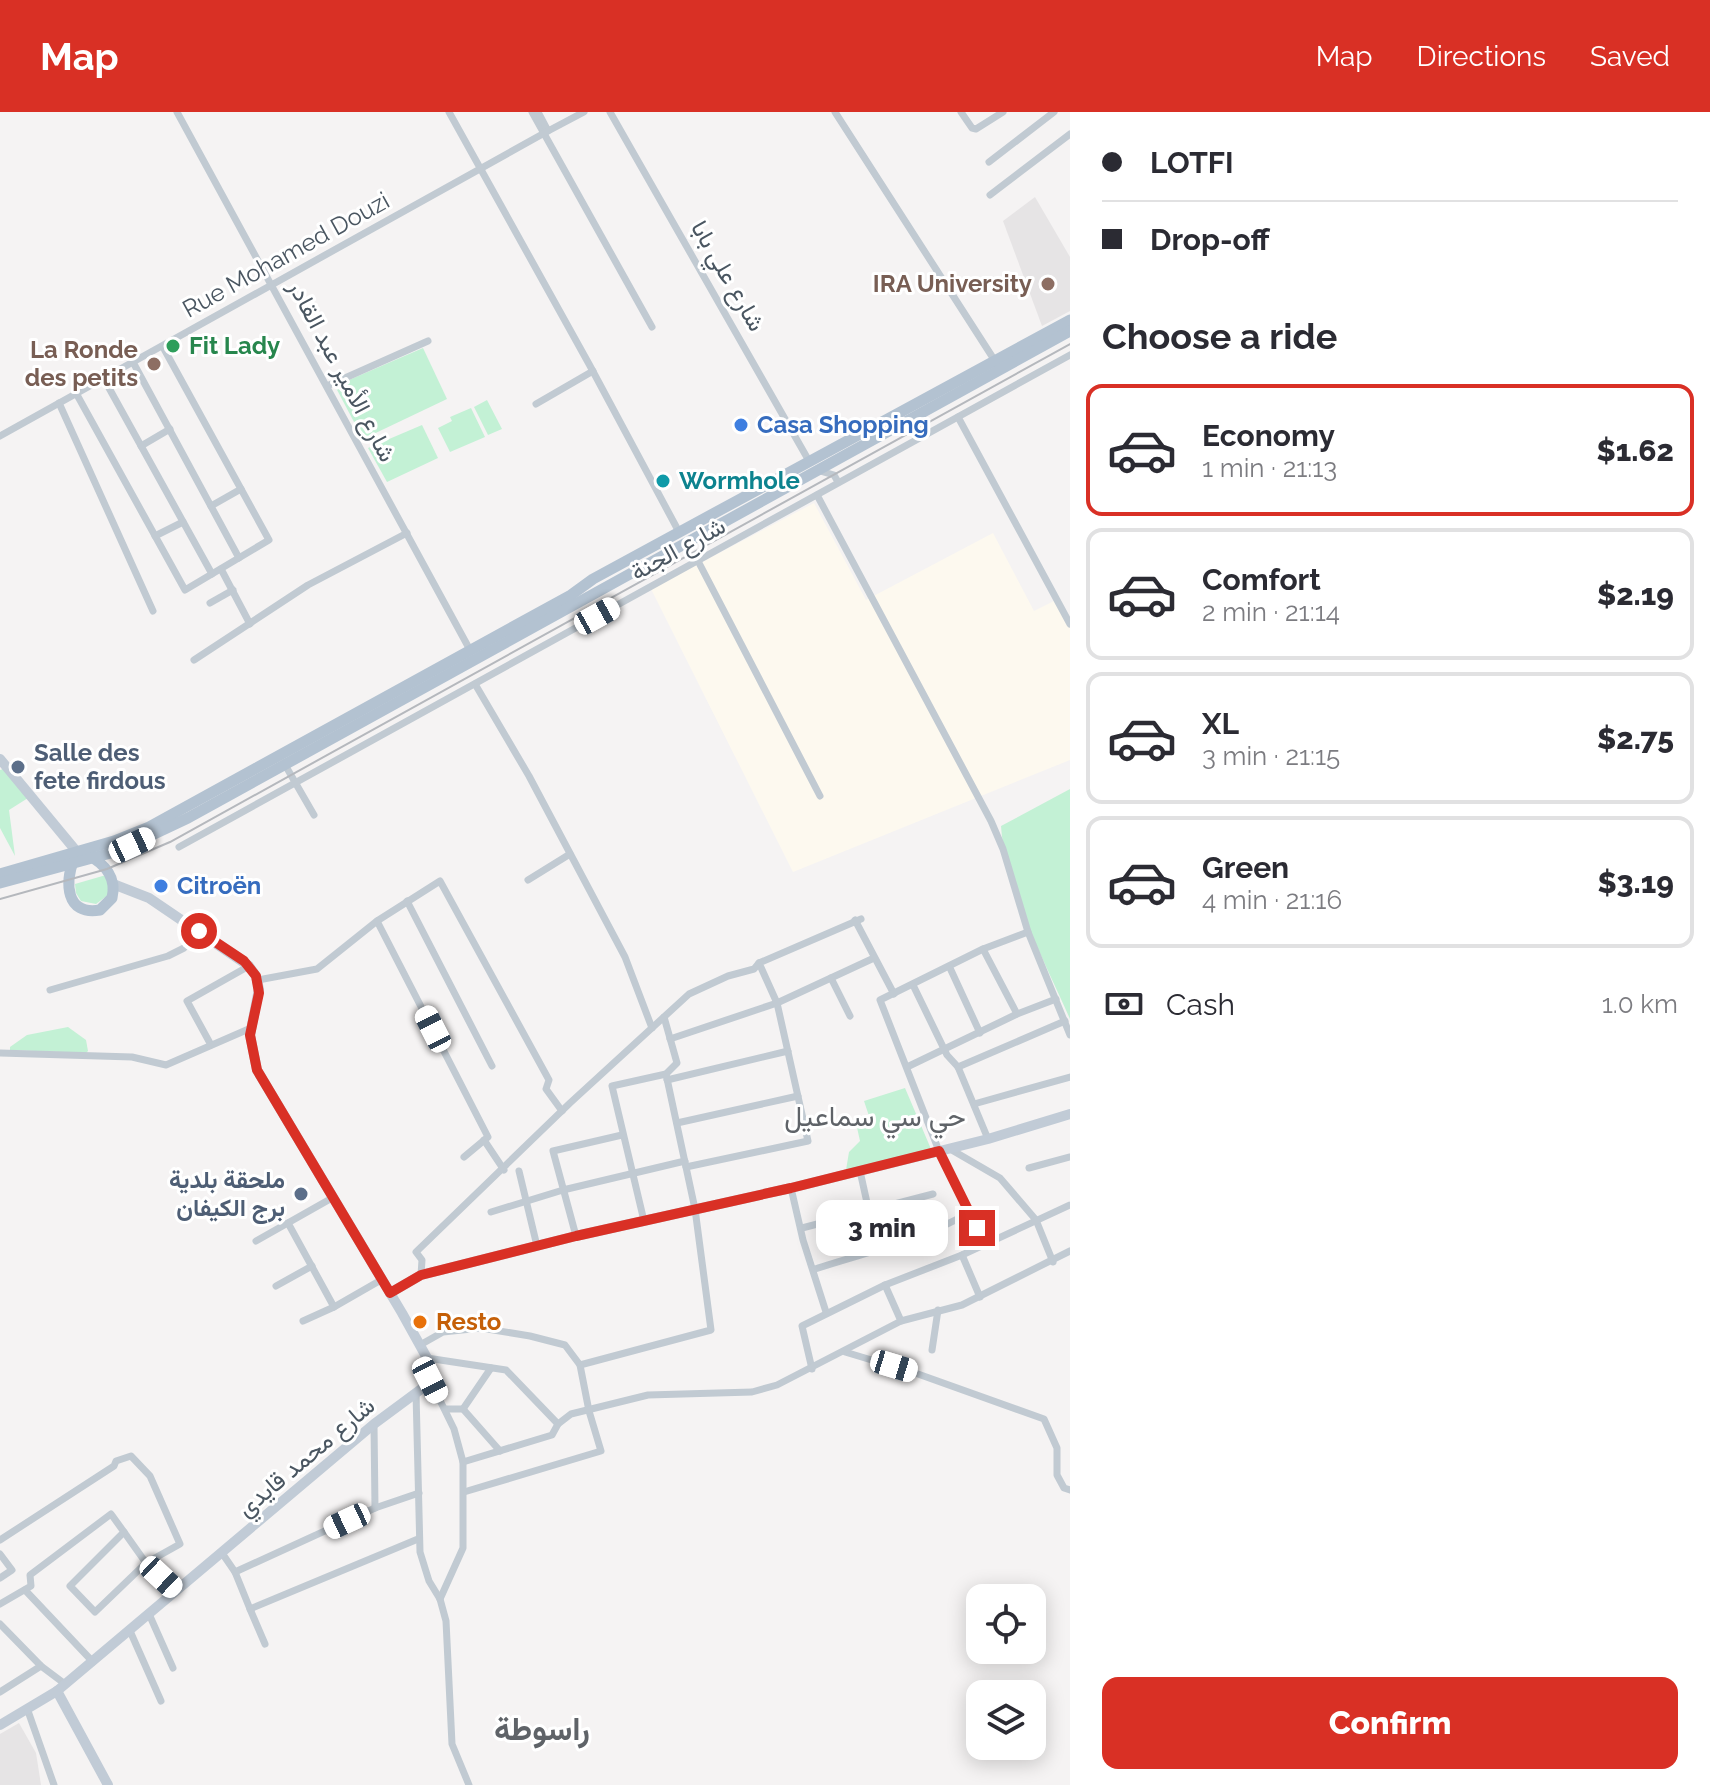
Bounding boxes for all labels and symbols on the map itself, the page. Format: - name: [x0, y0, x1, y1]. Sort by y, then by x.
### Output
- street label: Rue Mohamed Douzi: [177, 186, 394, 324]
- street label: شارع علي بابا: [681, 215, 772, 339]
- place label: IRA University: [873, 269, 1032, 298]
- street label: شارع الأمير عبد القادر: [280, 274, 403, 467]
- marker: IRA University: [1039, 275, 1057, 293]
- place label: Fit Lady: [189, 331, 280, 360]
- place label: La Ronde des petits: [25, 335, 138, 392]
- marker: Fit Lady: [164, 337, 182, 355]
- marker: La Ronde des petits: [145, 355, 163, 373]
- place label: Casa Shopping: [757, 410, 929, 439]
- marker: Casa Shopping: [732, 416, 750, 434]
- place label: Wormhole: [679, 466, 800, 495]
- marker: Wormhole: [654, 472, 672, 490]
- street label: شارع الجنة: [625, 511, 731, 588]
- car: [570, 594, 624, 638]
- place label: Salle des fete firdous: [34, 738, 166, 795]
- marker: Salle des fete firdous: [9, 758, 27, 776]
- car: [105, 824, 159, 866]
- place label: Citroën: [177, 871, 261, 900]
- marker: Citroën: [152, 877, 170, 895]
- route start: [181, 913, 217, 949]
- car: [411, 1002, 455, 1056]
- district label: حي سي سماعيل: [784, 1100, 966, 1139]
- place label: ملحقة بلدية برج الكيفان: [169, 1165, 285, 1224]
- marker: ملحقة بلدية برج الكيفان: [292, 1185, 310, 1203]
- callout: 3 min: [817, 1200, 949, 1256]
- route end: [959, 1210, 995, 1246]
- place label: Resto: [436, 1307, 501, 1336]
- marker: Resto: [411, 1313, 429, 1331]
- car: [868, 1348, 920, 1384]
- car: [408, 1353, 452, 1407]
- street label: شارع محمد قايدي: [231, 1391, 384, 1526]
- car: [320, 1500, 374, 1542]
- car: [135, 1552, 187, 1602]
- district label: راسوطة: [494, 1710, 590, 1749]

